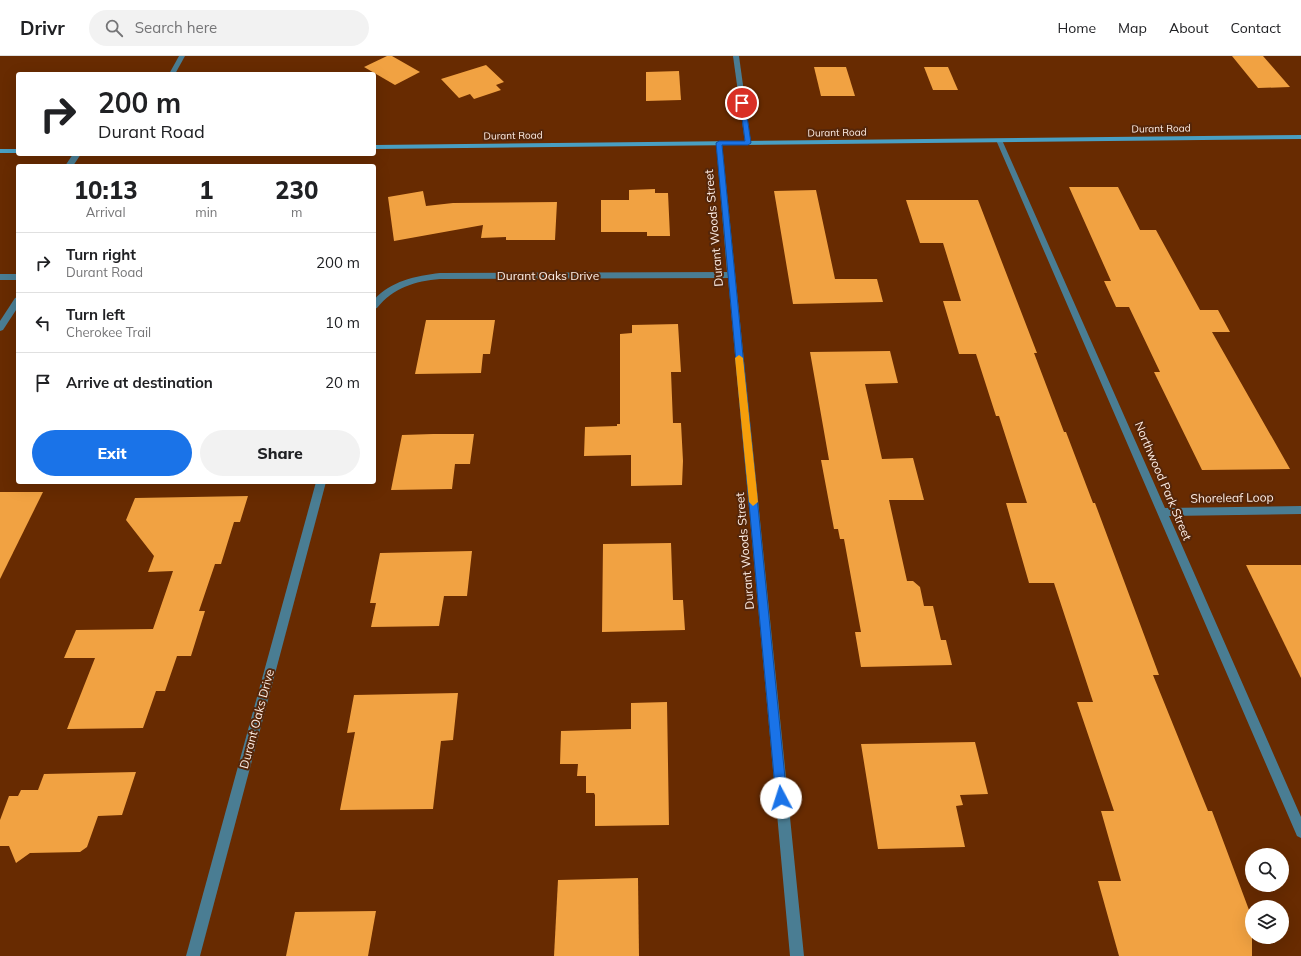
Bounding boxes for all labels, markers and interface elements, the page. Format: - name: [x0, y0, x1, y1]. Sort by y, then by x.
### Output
- search box: [89, 10, 369, 46]
- text: Drivr: [20, 16, 65, 40]
- icon: search: [103, 17, 125, 39]
- text: Search here: [135, 18, 217, 37]
- text: Home: [1057, 19, 1096, 37]
- text: Map: [1118, 19, 1147, 37]
- text: About: [1169, 19, 1209, 37]
- text: Contact: [1231, 19, 1281, 37]
- text: 200 m: [98, 85, 181, 120]
- pin: [725, 86, 759, 120]
- icon: right: [32, 88, 84, 140]
- icon: arrive: [731, 92, 753, 114]
- text: Durant Road: [98, 120, 205, 143]
- street label: Durant Road: [1131, 121, 1191, 136]
- street label: Durant Road: [807, 125, 867, 140]
- street label: Durant Road: [483, 128, 543, 143]
- street label: Durant Woods Street: [701, 169, 726, 287]
- text: 10:13: [74, 175, 138, 205]
- text: 1: [199, 175, 214, 205]
- text: 230: [275, 175, 318, 205]
- text: Arrival: [86, 204, 126, 220]
- text: min: [195, 204, 217, 220]
- text: m: [291, 204, 302, 220]
- text: Turn right: [66, 245, 136, 264]
- icon: right: [32, 252, 54, 274]
- text: 200 m: [316, 253, 360, 272]
- text: Durant Road: [66, 264, 143, 280]
- street label: Durant Oaks Drive: [497, 268, 599, 283]
- text: Turn left: [66, 305, 125, 324]
- icon: left: [32, 312, 54, 334]
- text: 10 m: [325, 313, 360, 332]
- text: Cherokee Trail: [66, 324, 151, 340]
- icon: arrive: [32, 372, 54, 394]
- text: Arrive at destination: [66, 373, 213, 392]
- text: 20 m: [325, 373, 360, 392]
- street label: Northwood Park Street: [1132, 419, 1195, 542]
- button: Exit: [32, 430, 192, 476]
- button: Share: [200, 430, 360, 476]
- street label: Shoreleaf Loop: [1190, 489, 1274, 506]
- street label: Durant Woods Street: [732, 492, 757, 610]
- street label: Durant Oaks Drive: [236, 667, 277, 770]
- position arrow: [760, 777, 802, 819]
- map controls: [1245, 848, 1289, 944]
- button: search: [1245, 848, 1289, 892]
- button: layers: [1245, 900, 1289, 944]

